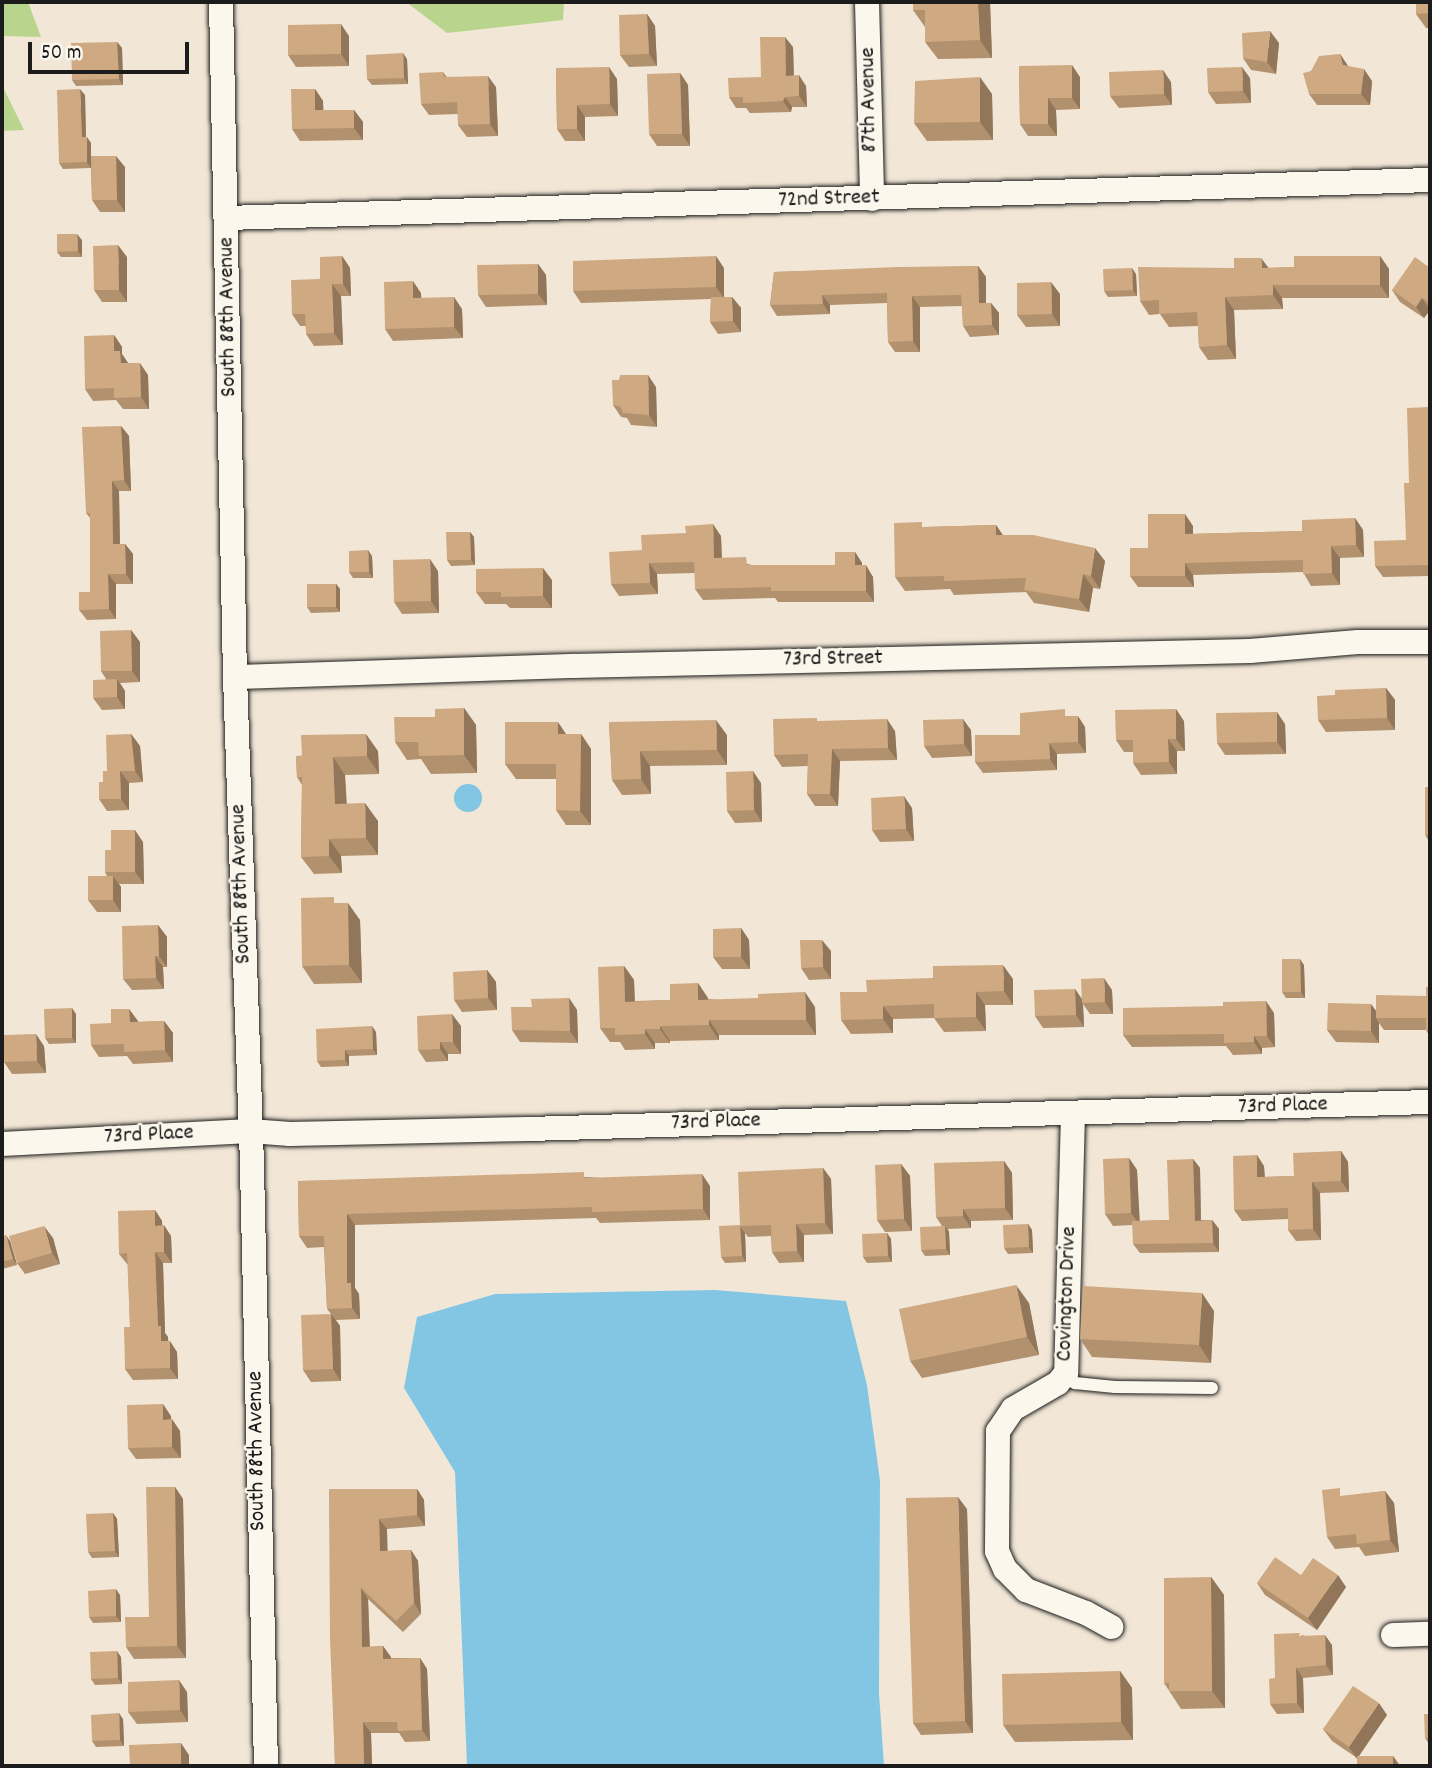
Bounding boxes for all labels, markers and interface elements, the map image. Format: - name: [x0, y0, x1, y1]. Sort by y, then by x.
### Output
- scale bar: [32, 28, 192, 72]
- text: 50 m: [41, 39, 81, 69]
- street label: 87th Avenue: [855, 47, 885, 153]
- street label: 72nd Street: [778, 184, 880, 216]
- street label: South 88th Avenue: [214, 237, 244, 397]
- street label: 73rd Street: [783, 645, 883, 675]
- street label: South 88th Avenue: [225, 803, 259, 965]
- street label: 73rd Place: [1238, 1092, 1328, 1122]
- street label: 73rd Place: [671, 1108, 761, 1138]
- street label: 73rd Place: [104, 1120, 194, 1152]
- street label: Covington Drive: [1052, 1226, 1084, 1362]
- street label: South 88th Avenue: [243, 1371, 273, 1531]

